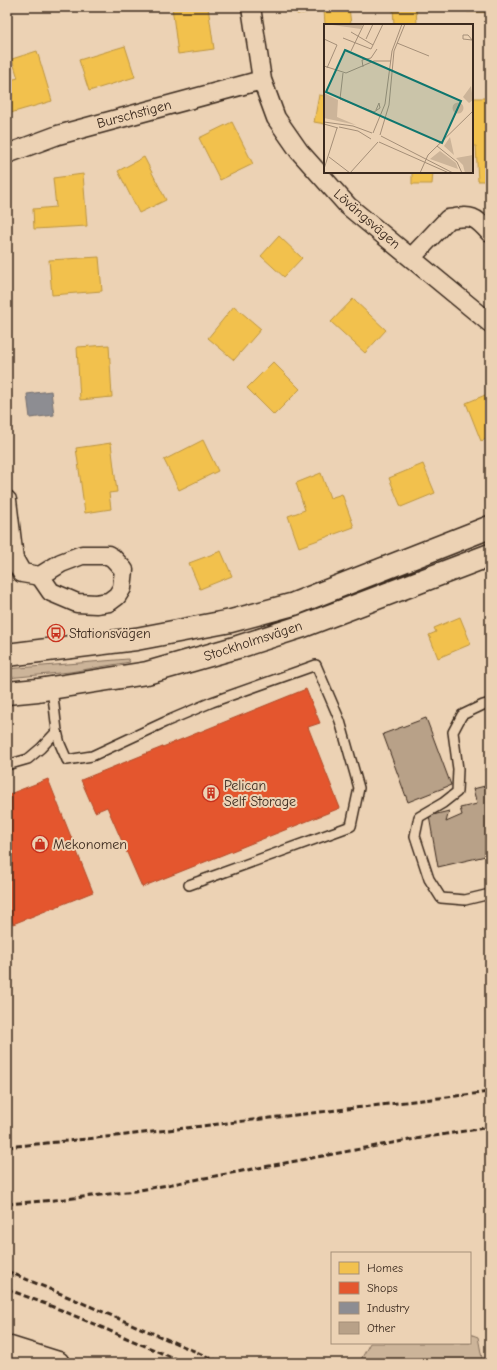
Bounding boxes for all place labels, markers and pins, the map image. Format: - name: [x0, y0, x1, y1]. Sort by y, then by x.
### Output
- bus stop icon: Stationsvägen: [46, 623, 66, 643]
- place label: Stationsvägen: [69, 625, 151, 642]
- place label: Pelican Self Storage: [224, 777, 296, 810]
- building icon: Pelican Self Storage: [201, 783, 221, 803]
- shop icon: Mekonomen: [30, 834, 50, 854]
- place label: Mekonomen: [53, 836, 127, 853]

